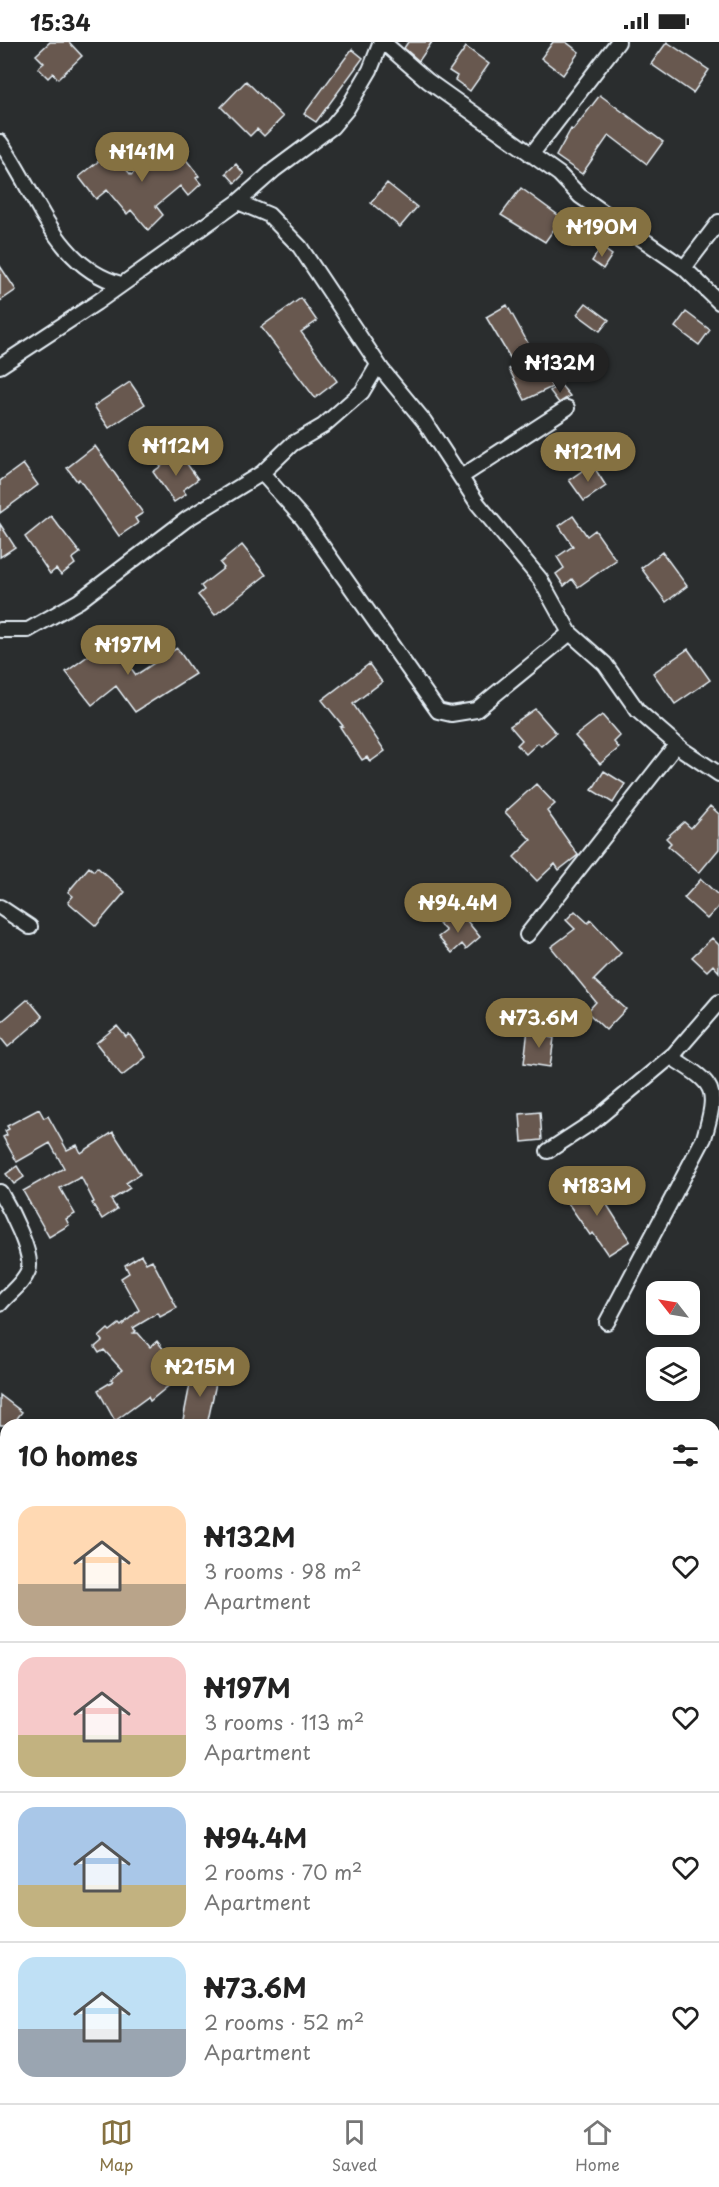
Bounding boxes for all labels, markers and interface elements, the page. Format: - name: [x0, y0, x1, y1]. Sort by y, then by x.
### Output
- text: 15:34: [30, 5, 91, 38]
- pin: ₦141M: [100, 132, 184, 183]
- text: ₦141M: [109, 136, 175, 166]
- pin: ₦190M: [560, 207, 644, 258]
- text: ₦190M: [566, 211, 638, 241]
- pin: ₦132M: [518, 343, 602, 394]
- text: ₦132M: [525, 347, 595, 377]
- pin: ₦112M: [134, 426, 218, 477]
- text: ₦112M: [142, 430, 210, 460]
- pin: ₦121M: [546, 432, 630, 483]
- text: ₦121M: [555, 436, 621, 466]
- pin: ₦197M: [86, 625, 170, 676]
- text: ₦197M: [95, 629, 161, 659]
- pin: ₦94.4M: [409, 883, 507, 934]
- text: ₦94.4M: [418, 887, 498, 917]
- pin: ₦73.6M: [490, 998, 588, 1049]
- text: ₦73.6M: [500, 1002, 578, 1032]
- pin: ₦183M: [555, 1166, 639, 1217]
- text: ₦183M: [563, 1170, 631, 1200]
- north arrow: [646, 1281, 700, 1335]
- map controls: [646, 1281, 700, 1401]
- pin: ₦215M: [158, 1347, 242, 1398]
- button: layers: [646, 1347, 700, 1401]
- text: ₦215M: [165, 1351, 235, 1381]
- text: 10 homes: [18, 1436, 138, 1475]
- icon: filters: [669, 1439, 702, 1472]
- text: ₦132M: [204, 1517, 295, 1556]
- icon: home: [66, 1530, 138, 1602]
- icon: heart: [669, 1550, 702, 1583]
- text: 3 rooms · 98 m²: [204, 1556, 362, 1586]
- text: Apartment: [204, 1586, 311, 1616]
- text: ₦197M: [204, 1668, 291, 1707]
- icon: home: [66, 1681, 138, 1753]
- icon: heart: [669, 1701, 702, 1734]
- text: 3 rooms · 113 m²: [204, 1707, 364, 1737]
- text: Apartment: [204, 1737, 311, 1767]
- text: ₦94.4M: [204, 1818, 307, 1857]
- icon: home: [66, 1831, 138, 1903]
- icon: heart: [669, 1851, 702, 1884]
- text: 2 rooms · 70 m²: [204, 1857, 362, 1887]
- text: Apartment: [204, 1887, 311, 1917]
- text: ₦73.6M: [204, 1968, 307, 2007]
- icon: home: [66, 1981, 138, 2053]
- icon: heart: [669, 2001, 702, 2034]
- text: 2 rooms · 52 m²: [204, 2007, 364, 2037]
- text: Apartment: [204, 2037, 311, 2067]
- tab: Map: [99, 2116, 133, 2176]
- tab: Saved: [332, 2116, 377, 2176]
- tab: Home: [575, 2116, 620, 2176]

